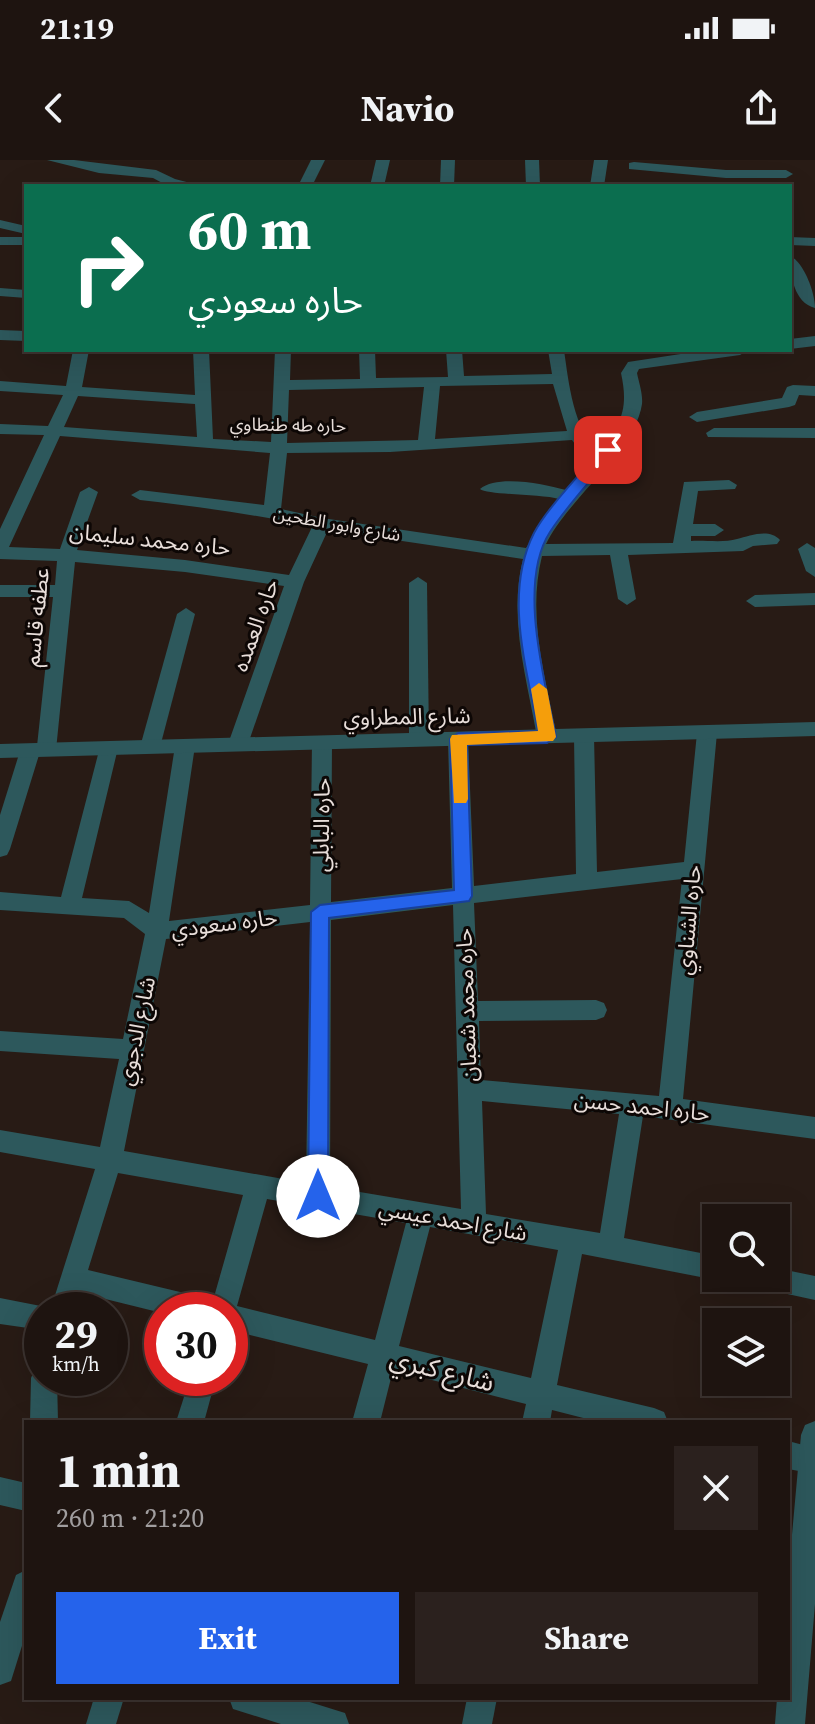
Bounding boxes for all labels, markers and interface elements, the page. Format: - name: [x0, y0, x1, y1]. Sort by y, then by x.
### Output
- text: 21:19: [40, 8, 114, 49]
- text: Navio: [361, 84, 454, 133]
- icon: back: [32, 86, 76, 130]
- icon: share: [739, 86, 783, 130]
- text: 60 m: [188, 191, 311, 268]
- icon: right: [56, 216, 160, 320]
- text: حاره سعودي: [188, 276, 363, 325]
- street label: حاره طه طنطاوي: [230, 411, 346, 439]
- pin: [574, 416, 642, 484]
- icon: arrive: [586, 428, 630, 472]
- street label: شارع وابور الطحين: [271, 500, 403, 549]
- street label: حاره محمد سليمان: [68, 516, 232, 562]
- street label: عطفه قاسم: [16, 566, 58, 668]
- street label: حاره العمده: [224, 575, 286, 675]
- street label: شارع المطراوي: [343, 700, 471, 734]
- street label: حاره البابلي: [305, 778, 339, 872]
- street label: حاره الشناوي: [668, 863, 710, 977]
- street label: حاره سعودي: [169, 902, 279, 946]
- street label: حاره محمد شعبان: [448, 928, 484, 1082]
- street label: شارع الدجوي: [110, 974, 164, 1089]
- street label: حاره احمد حسن: [573, 1084, 711, 1128]
- position arrow: [276, 1154, 360, 1238]
- street label: شارع احمد عيسي: [376, 1192, 529, 1250]
- map controls: [702, 1204, 790, 1396]
- button: search: [702, 1204, 790, 1292]
- speed limit sign: 30: [144, 1292, 248, 1396]
- text: 29: [54, 1307, 98, 1361]
- button: layers: [702, 1308, 790, 1396]
- street label: شارع كبري: [386, 1340, 498, 1402]
- text: km/h: [52, 1350, 100, 1378]
- text: 1 min: [56, 1437, 181, 1503]
- button: close: [674, 1446, 758, 1530]
- text: 260 m · 21:20: [56, 1500, 204, 1536]
- button: Exit: [56, 1592, 399, 1684]
- button: Share: [415, 1592, 758, 1684]

